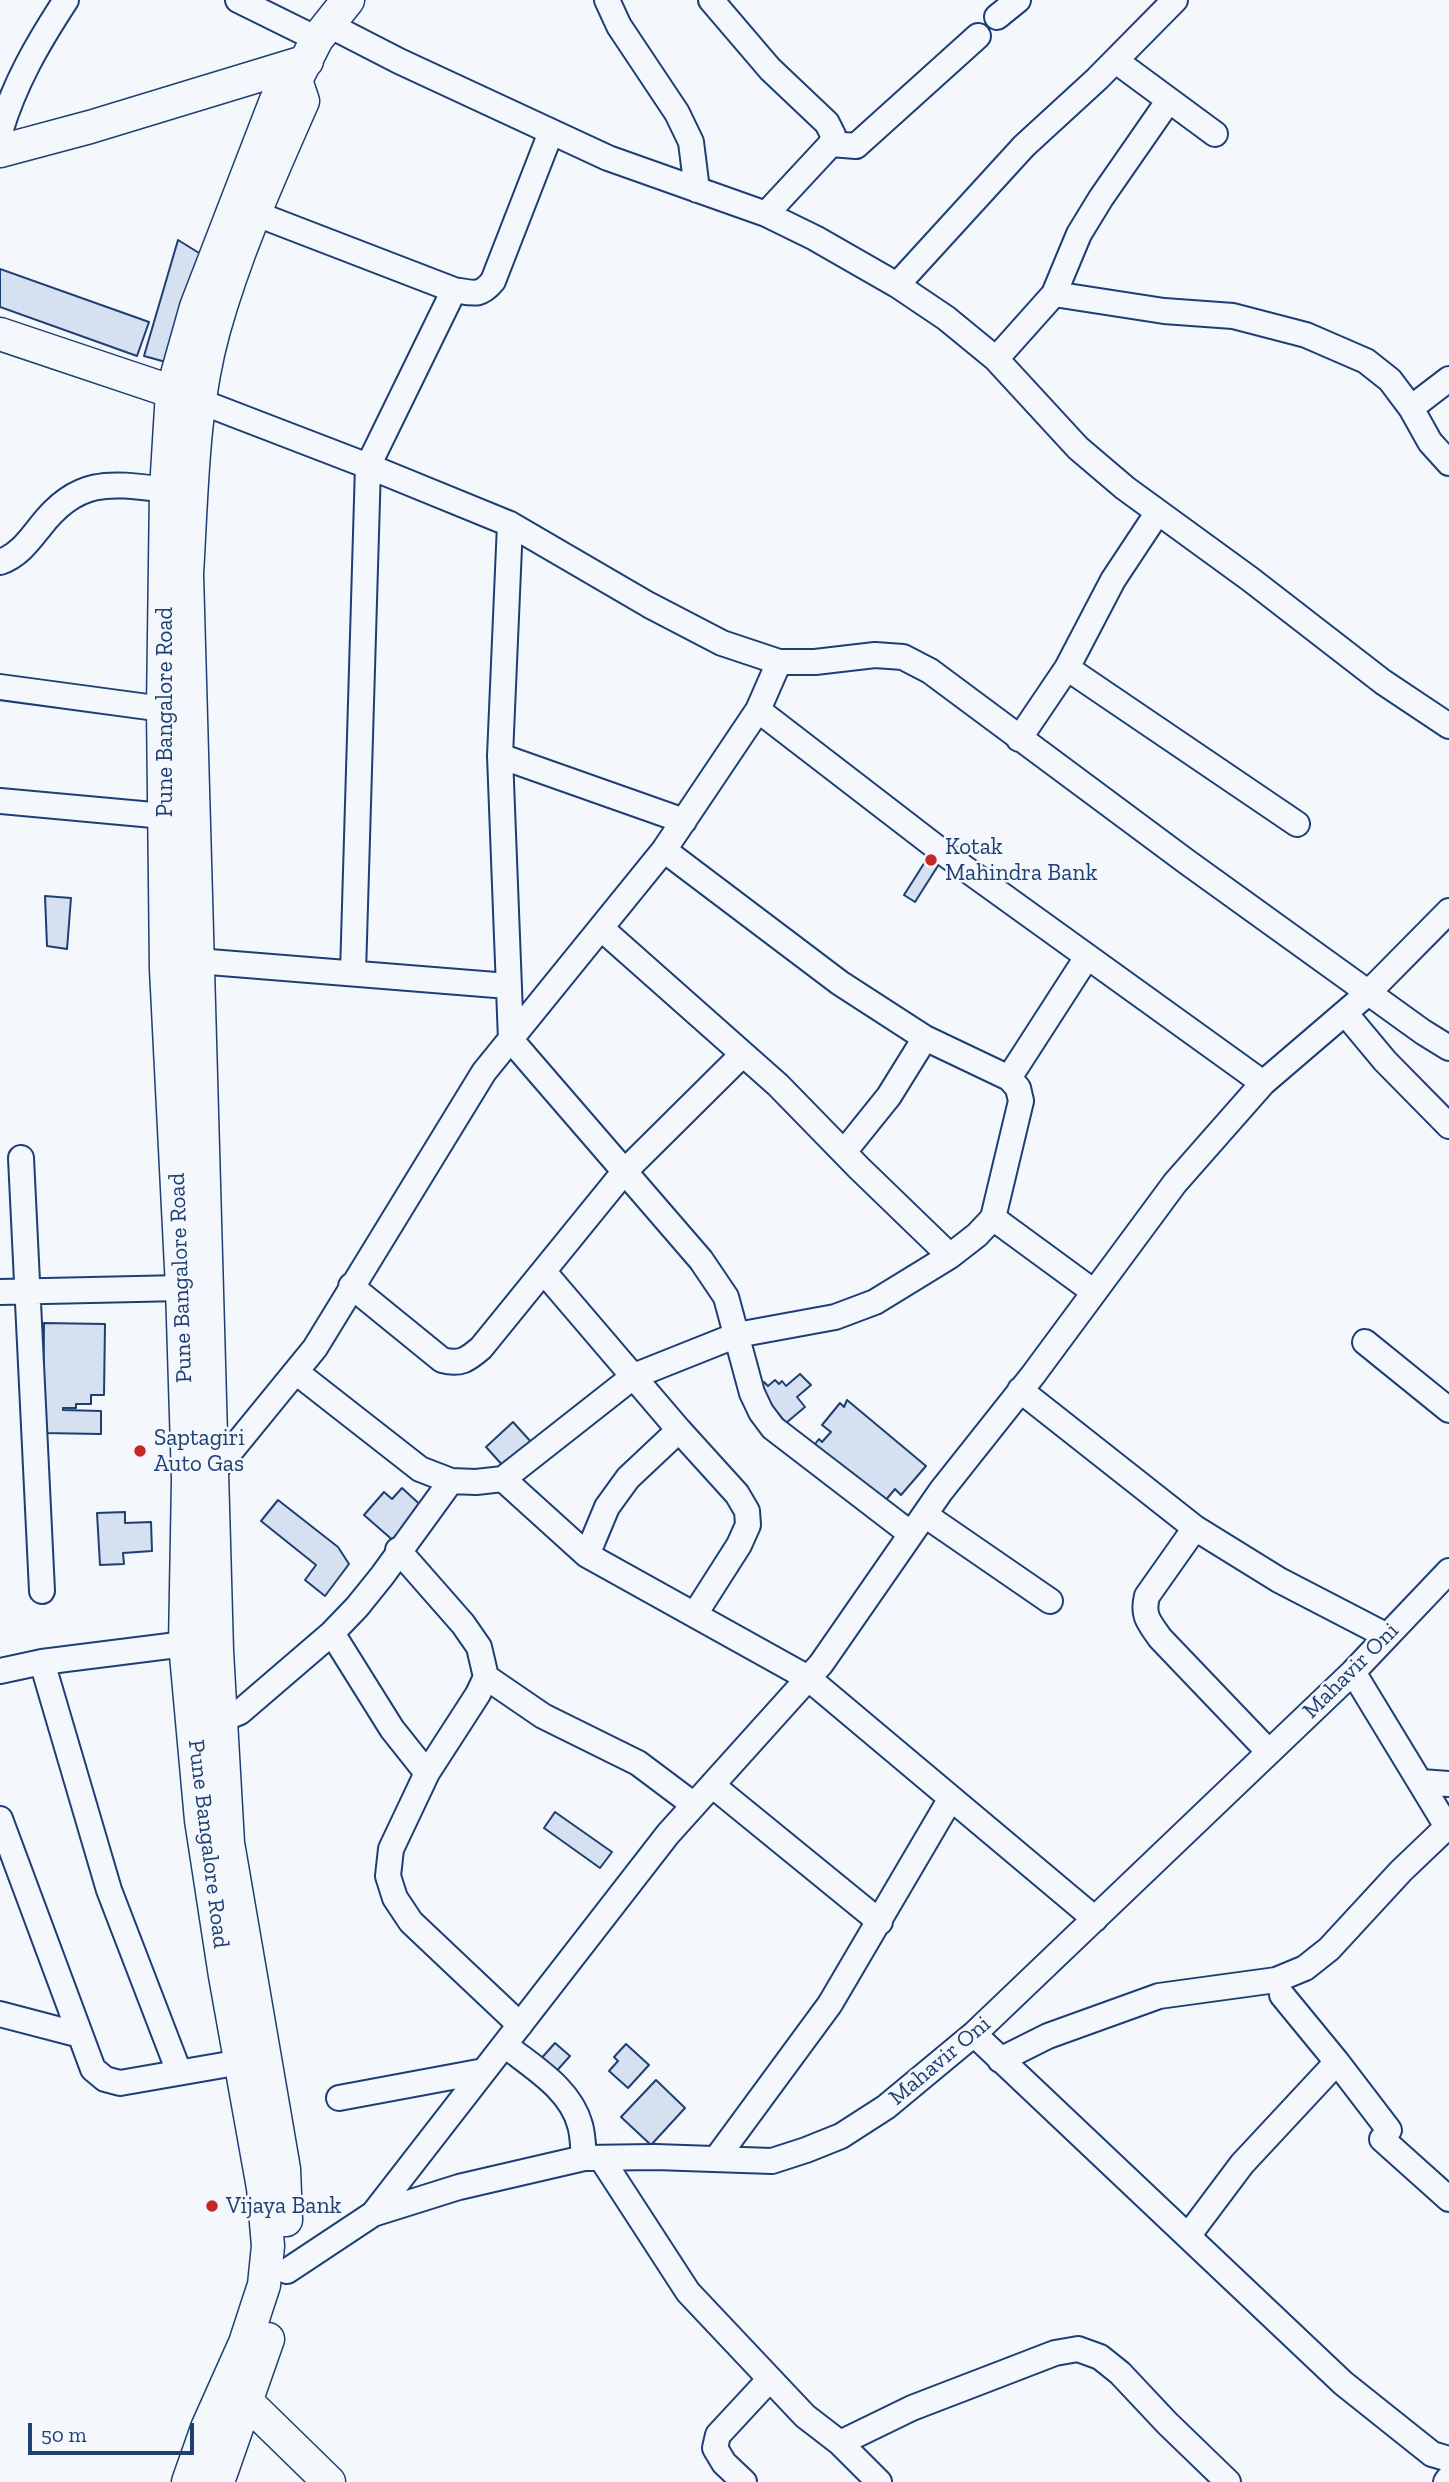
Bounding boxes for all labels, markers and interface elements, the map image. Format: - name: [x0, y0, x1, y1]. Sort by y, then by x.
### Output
- street label: Pune Bangalore Road: [151, 607, 179, 817]
- place label: Kotak Mahindra Bank: [945, 833, 1097, 887]
- marker: Kotak Mahindra Bank: [923, 852, 939, 868]
- street label: Pune Bangalore Road: [164, 1172, 198, 1384]
- place label: Saptagiri Auto Gas: [154, 1424, 245, 1478]
- marker: Saptagiri Auto Gas: [132, 1443, 148, 1459]
- street label: Mahavir Oni: [1297, 1617, 1405, 1725]
- street label: Pune Bangalore Road: [181, 1738, 235, 1950]
- street label: Mahavir Oni: [884, 2011, 996, 2111]
- place label: Vijaya Bank: [226, 2192, 342, 2220]
- marker: Vijaya Bank: [204, 2198, 220, 2214]
- scale bar: [32, 2408, 198, 2452]
- text: 50 m: [41, 2422, 87, 2447]

